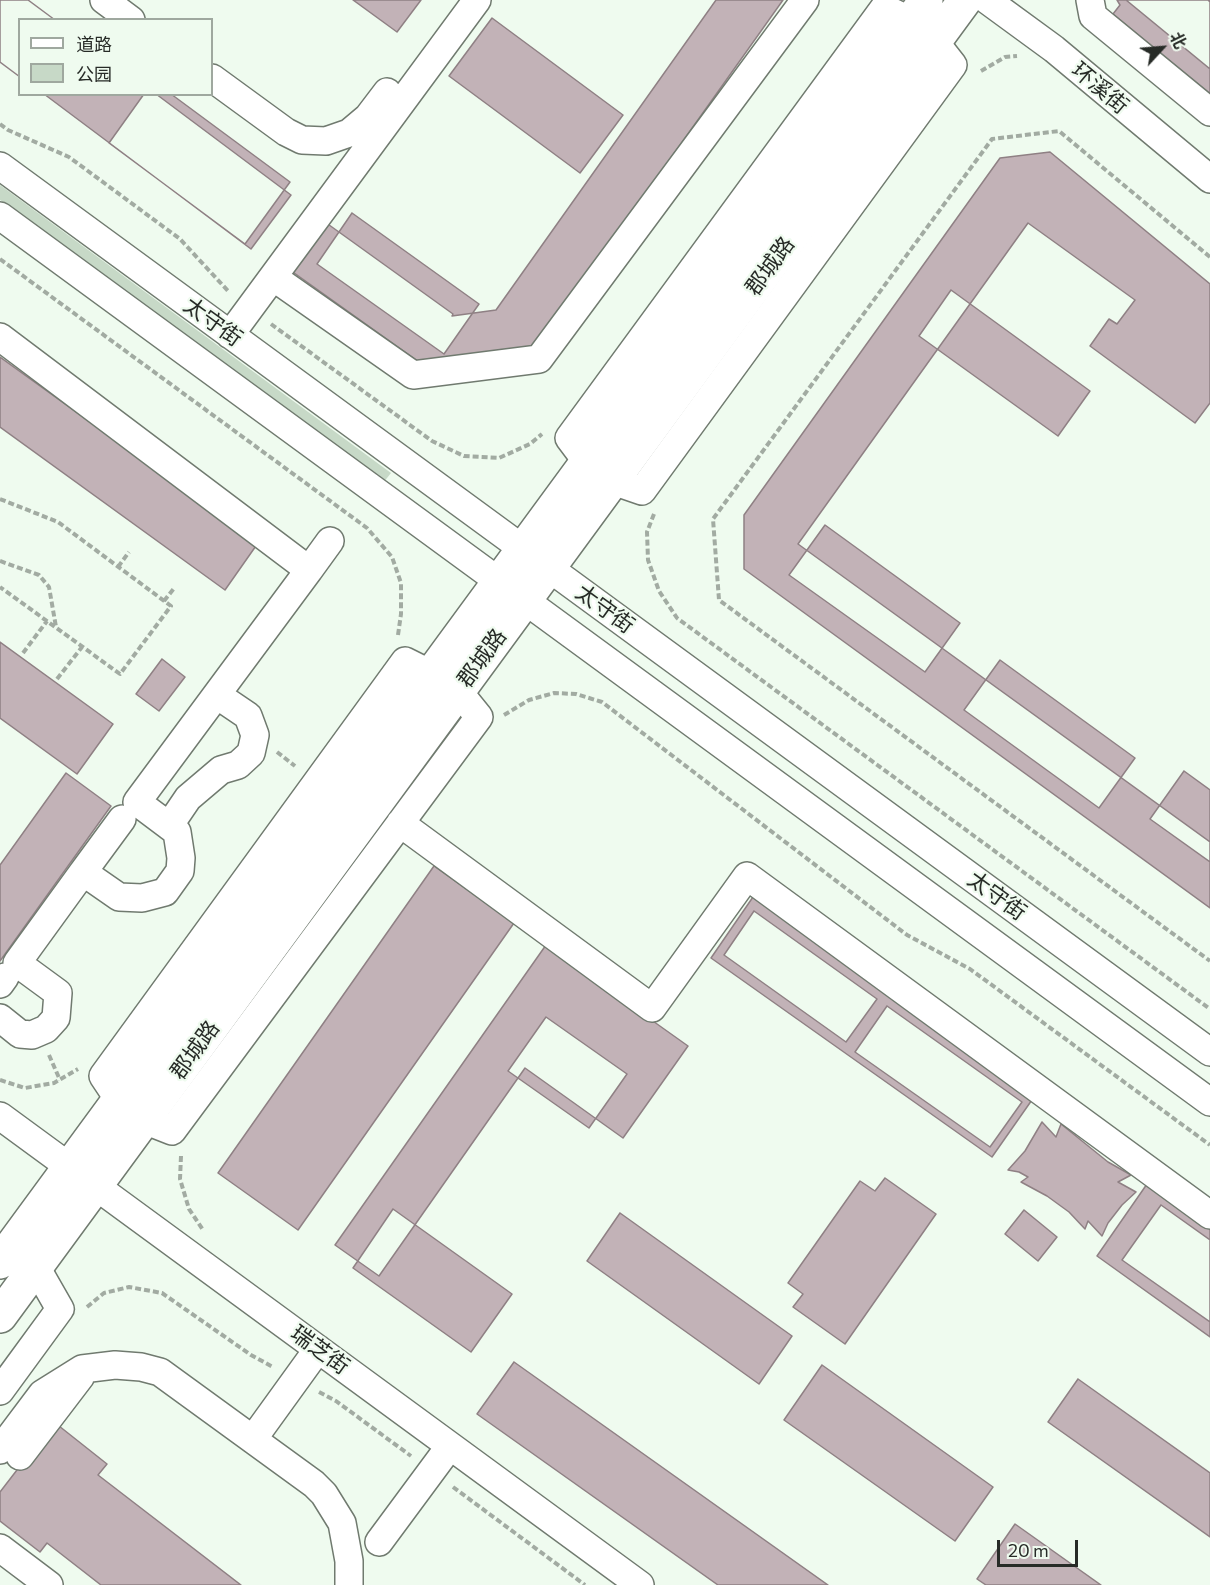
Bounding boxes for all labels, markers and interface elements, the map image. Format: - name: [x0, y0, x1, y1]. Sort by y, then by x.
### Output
- legend: [18, 18, 213, 96]
- north arrow: [1132, 18, 1192, 78]
- text: 北: [1167, 29, 1191, 51]
- text: 道路: [76, 33, 112, 55]
- street label: 环溪街: [1066, 57, 1134, 119]
- text: 公园: [76, 63, 112, 85]
- street label: 郡城路: [740, 232, 800, 300]
- street label: 太守街: [179, 292, 247, 352]
- street label: 太守街: [571, 579, 639, 639]
- street label: 郡城路: [452, 624, 512, 692]
- street label: 太守街: [963, 866, 1031, 926]
- street label: 郡城路: [165, 1016, 225, 1084]
- street label: 瑞芝街: [286, 1320, 354, 1380]
- scale bar: [1000, 1528, 1081, 1566]
- text: 20 m: [1008, 1539, 1049, 1561]

